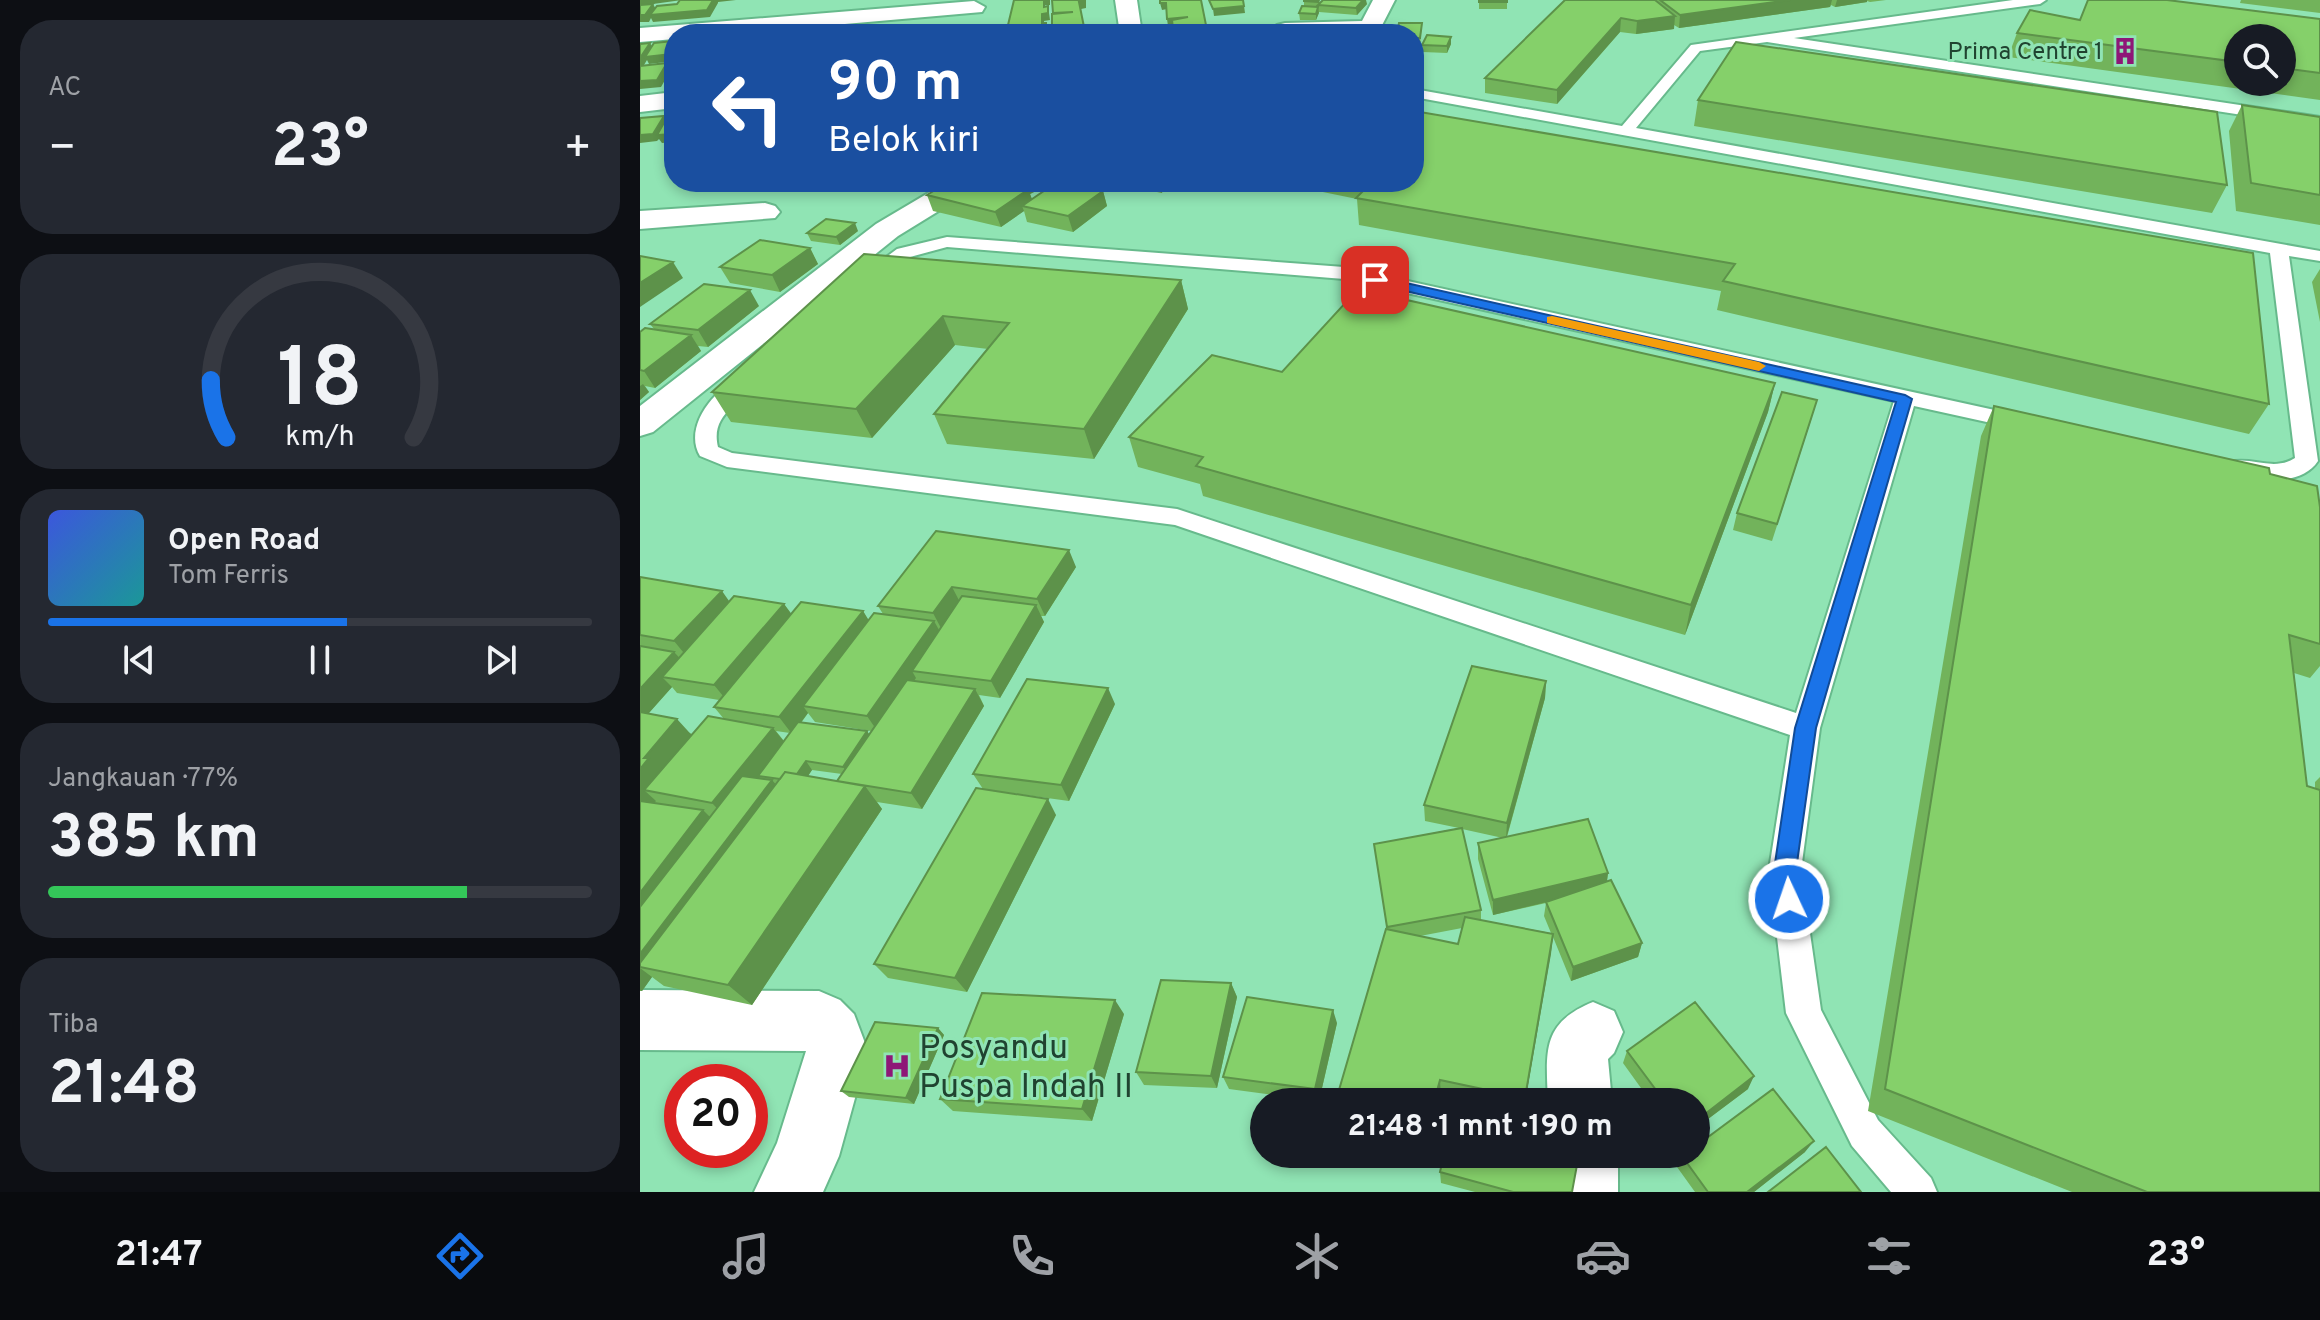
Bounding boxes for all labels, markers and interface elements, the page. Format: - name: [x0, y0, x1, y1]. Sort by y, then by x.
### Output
- map controls: [2224, 24, 2296, 96]
- button: search: [2224, 24, 2296, 96]
- building icon: Prima Centre 1: [2110, 36, 2140, 66]
- place label: Prima Centre 1: [1948, 38, 2103, 68]
- text: 90 m: [828, 50, 963, 120]
- icon: left: [696, 56, 800, 160]
- text: AC: [48, 72, 81, 105]
- text: 23°: [271, 112, 369, 188]
- text: Belok kiri: [828, 119, 980, 165]
- text: −: [48, 122, 76, 178]
- text: +: [564, 122, 592, 178]
- pin: [1341, 246, 1409, 314]
- icon: arrive: [1353, 258, 1397, 302]
- text: 18: [277, 330, 363, 435]
- text: km/h: [285, 420, 355, 456]
- text: Open Road: [168, 523, 320, 560]
- text: Tom Ferris: [168, 560, 289, 593]
- icon: previous: [117, 638, 161, 682]
- icon: pause: [298, 638, 342, 682]
- icon: next: [479, 638, 523, 682]
- text: Jangkauan · 77%: [48, 763, 238, 796]
- text: 385 km: [48, 803, 260, 879]
- position arrow: [1747, 857, 1831, 941]
- text: Tiba: [48, 1009, 98, 1042]
- place label: Posyandu Puspa Indah II: [919, 1028, 1133, 1110]
- text: 21:48: [48, 1049, 200, 1125]
- hospital icon: Posyandu Puspa Indah II: [882, 1051, 912, 1081]
- speed limit sign: 20: [664, 1064, 768, 1168]
- text: 21:48 · 1 mnt · 190 m: [1348, 1109, 1612, 1146]
- icon: directions: [432, 1228, 488, 1284]
- icon: music: [718, 1228, 774, 1284]
- icon: phone: [1004, 1228, 1060, 1284]
- icon: climate: [1289, 1228, 1345, 1284]
- icon: car: [1575, 1228, 1631, 1284]
- icon: filters: [1861, 1228, 1917, 1284]
- text: 21:47: [115, 1233, 202, 1279]
- text: 23°: [2147, 1233, 2205, 1279]

